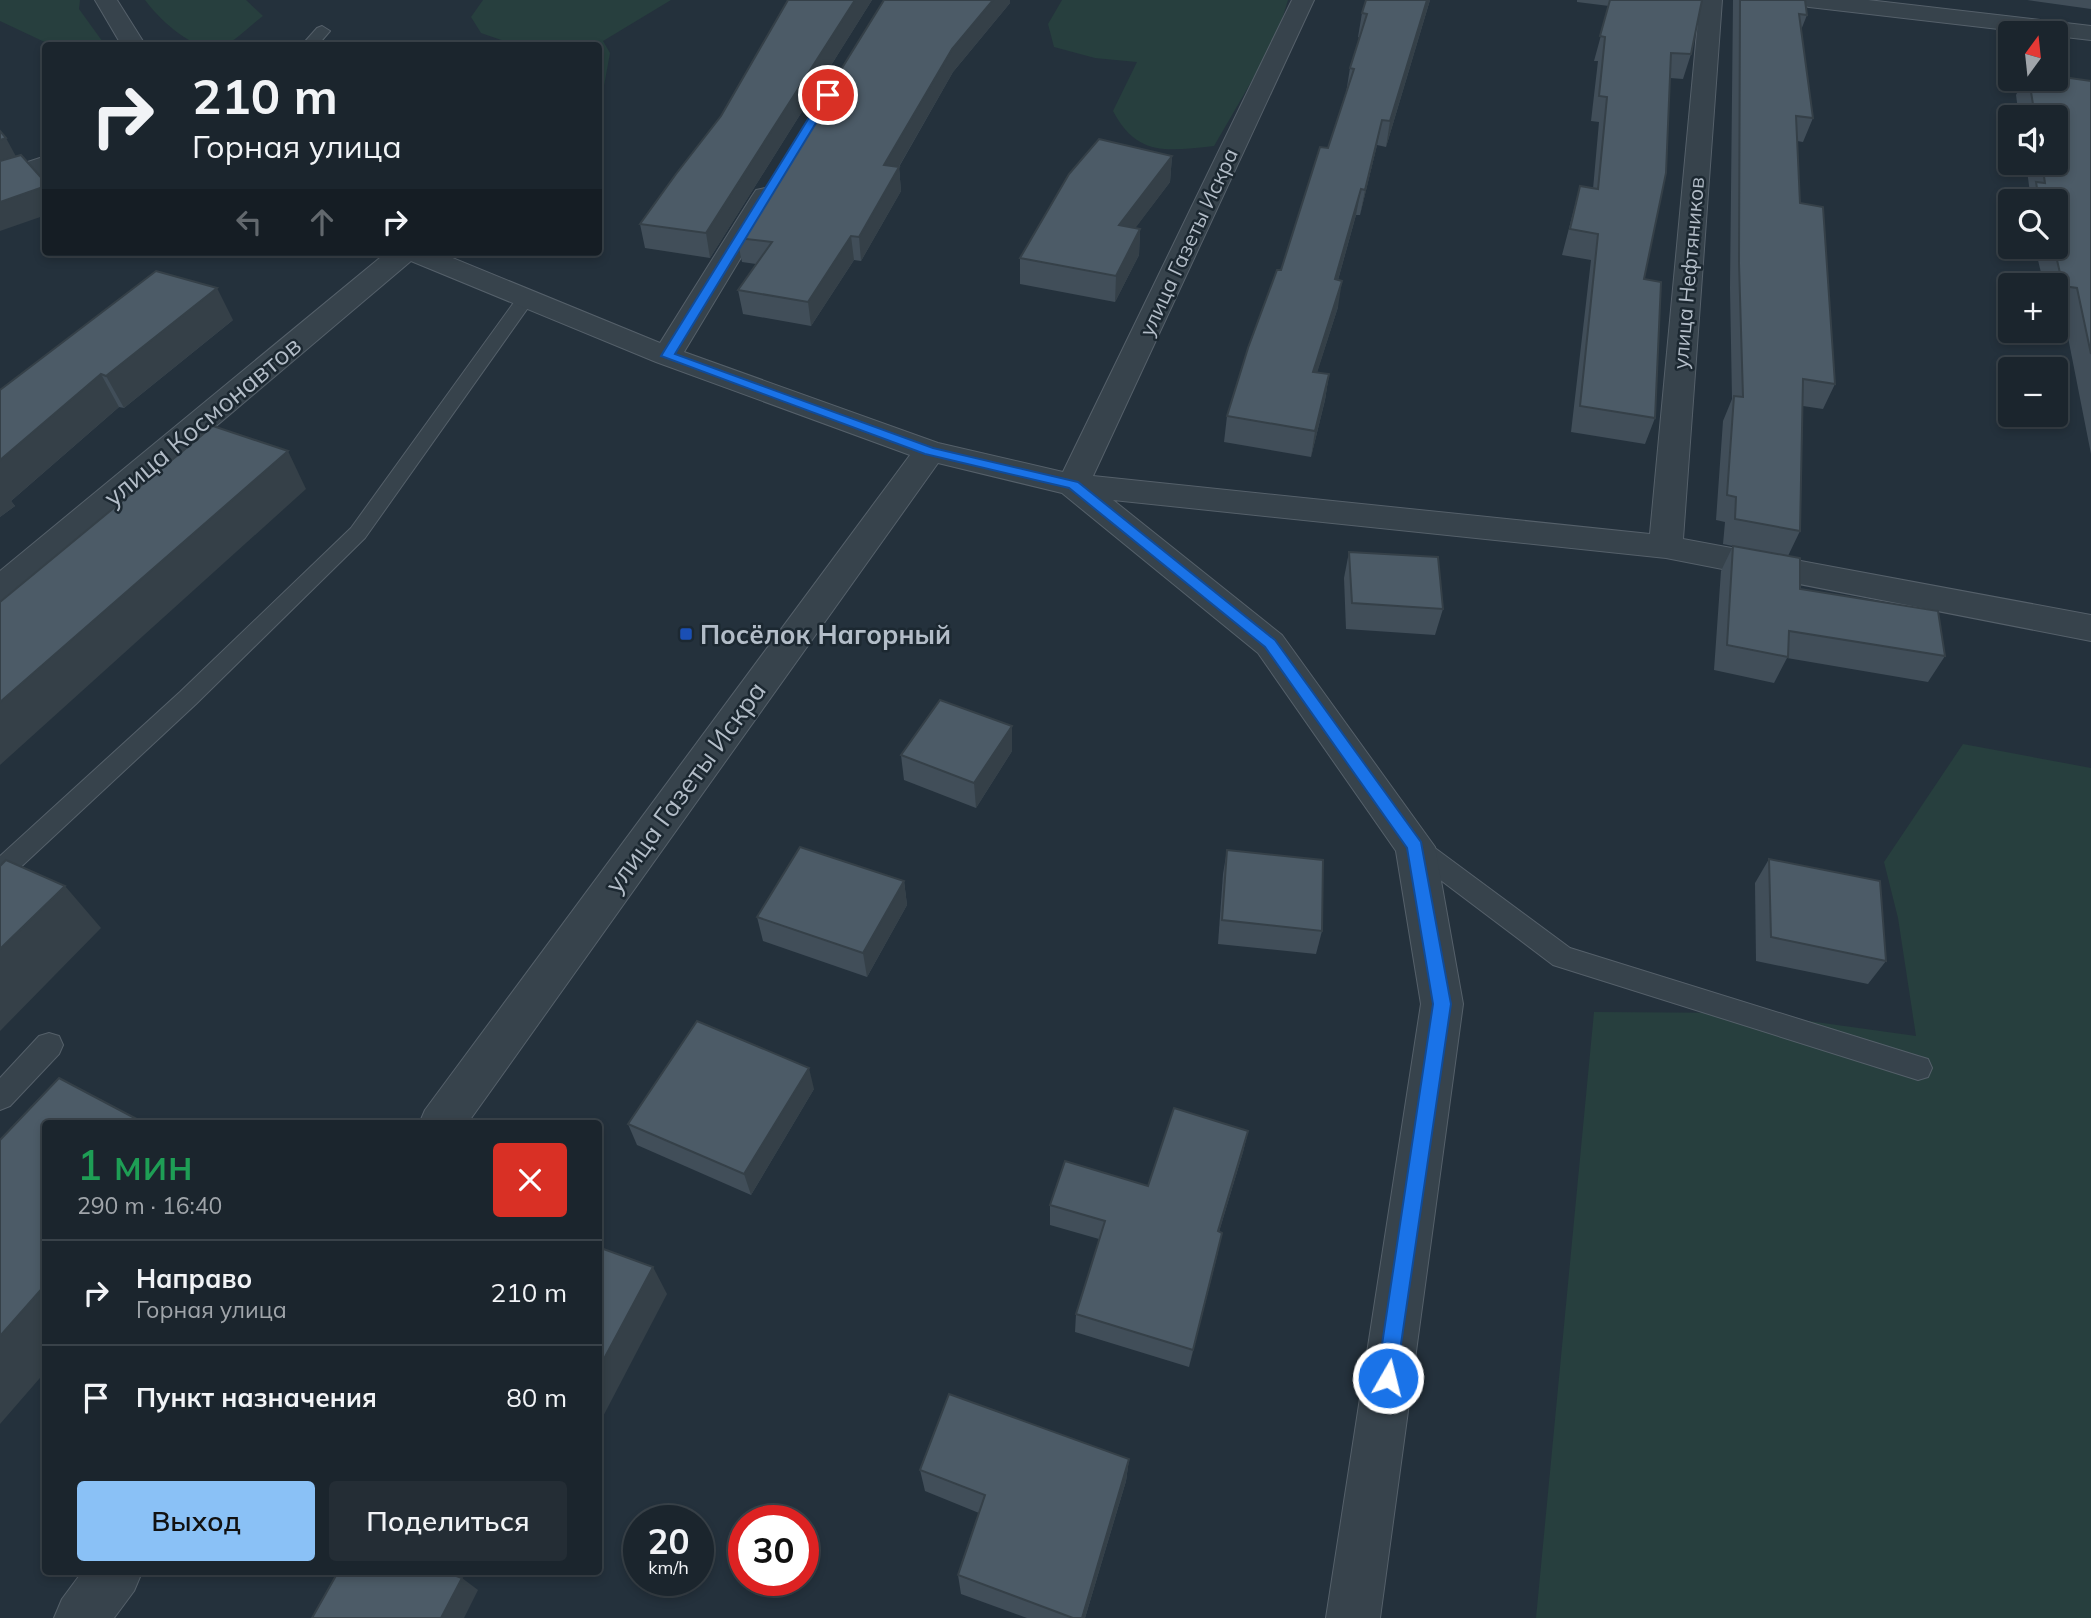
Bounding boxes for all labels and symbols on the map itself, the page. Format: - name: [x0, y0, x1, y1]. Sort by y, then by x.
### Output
- north arrow: [1998, 21, 2068, 91]
- pin: [798, 65, 858, 125]
- street label: улица Газеты Искра: [1133, 144, 1243, 340]
- street label: улица Нефтяников: [1667, 176, 1709, 370]
- street label: улица Космонавтов: [96, 329, 308, 513]
- place label: Посёлок Нагорный: [700, 618, 951, 651]
- marker: Посёлок Нагорный: [678, 626, 694, 642]
- street label: улица Газеты Искра: [597, 675, 773, 899]
- position arrow: [1351, 1341, 1425, 1415]
- speed limit sign: 30: [728, 1505, 819, 1596]

